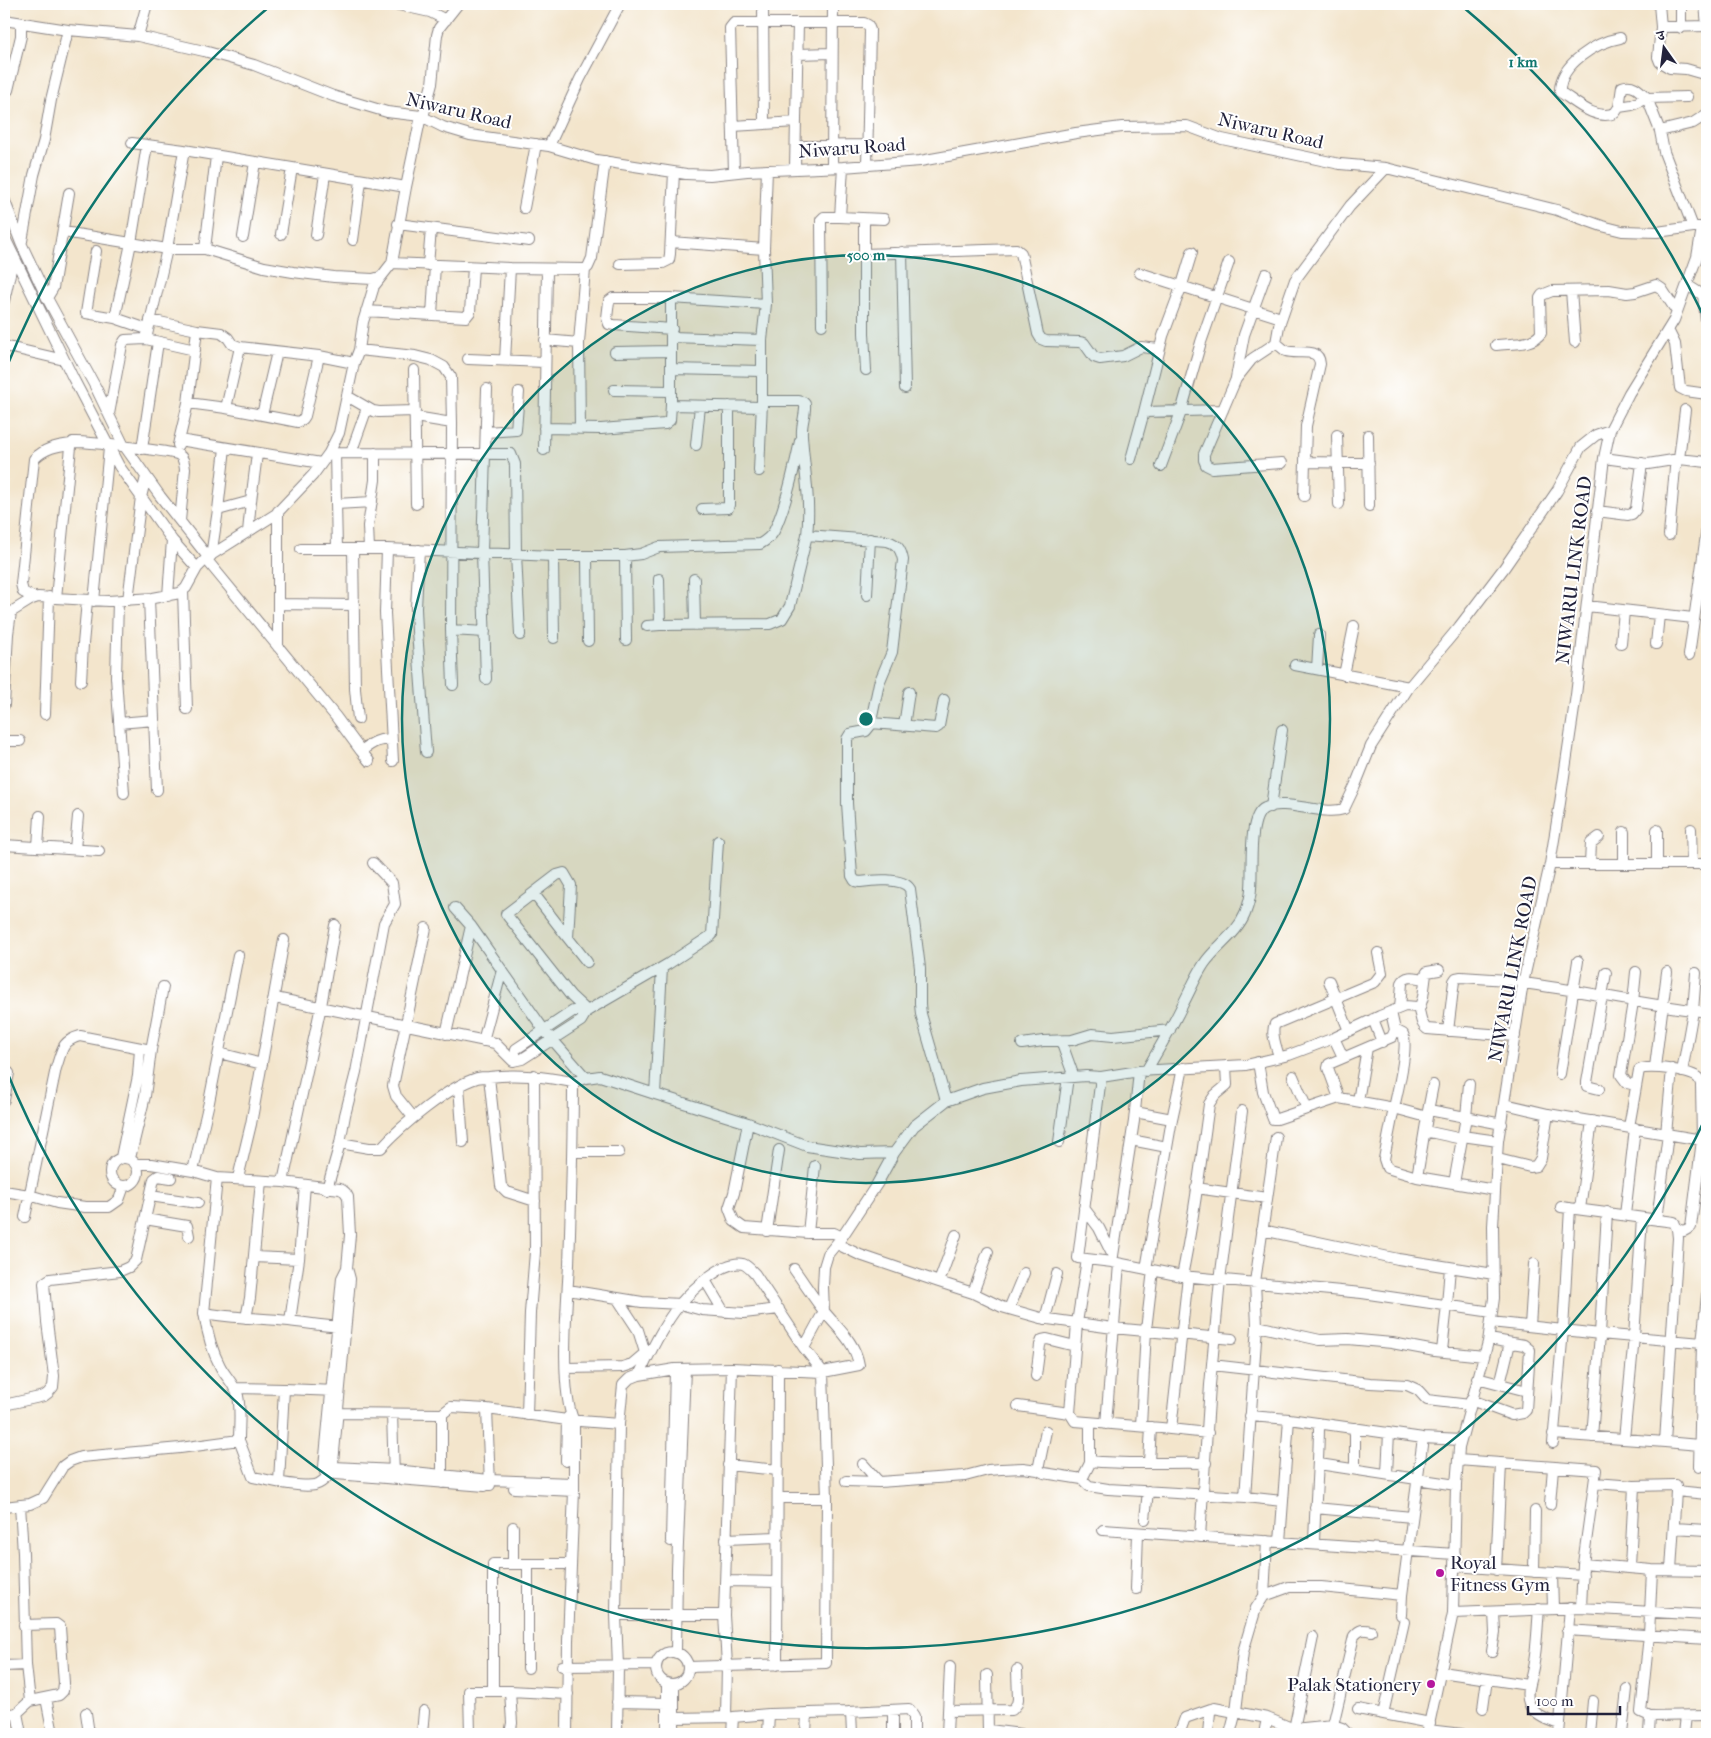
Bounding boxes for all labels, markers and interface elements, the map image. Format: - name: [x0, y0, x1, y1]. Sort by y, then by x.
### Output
- north arrow: [1638, 22, 1688, 72]
- text: उ: [1654, 27, 1667, 45]
- text: 1 km: [1509, 53, 1538, 71]
- street label: Niwaru Road: [404, 88, 514, 134]
- street label: Niwaru Road: [1216, 108, 1326, 154]
- street label: Niwaru Road: [798, 133, 907, 163]
- text: 500 m: [847, 246, 886, 264]
- street label: NIWARU LINK ROAD: [1552, 475, 1596, 665]
- centre of rings: [857, 710, 875, 728]
- street label: NIWARU LINK ROAD: [1484, 874, 1542, 1064]
- place label: Royal Fitness Gym: [1450, 1552, 1550, 1596]
- marker: Royal Fitness Gym: [1434, 1567, 1446, 1579]
- place label: Palak Stationery: [1287, 1674, 1422, 1696]
- marker: Palak Stationery: [1425, 1678, 1437, 1690]
- scale bar: [1528, 1683, 1621, 1715]
- text: 100 m: [1536, 1692, 1574, 1710]

